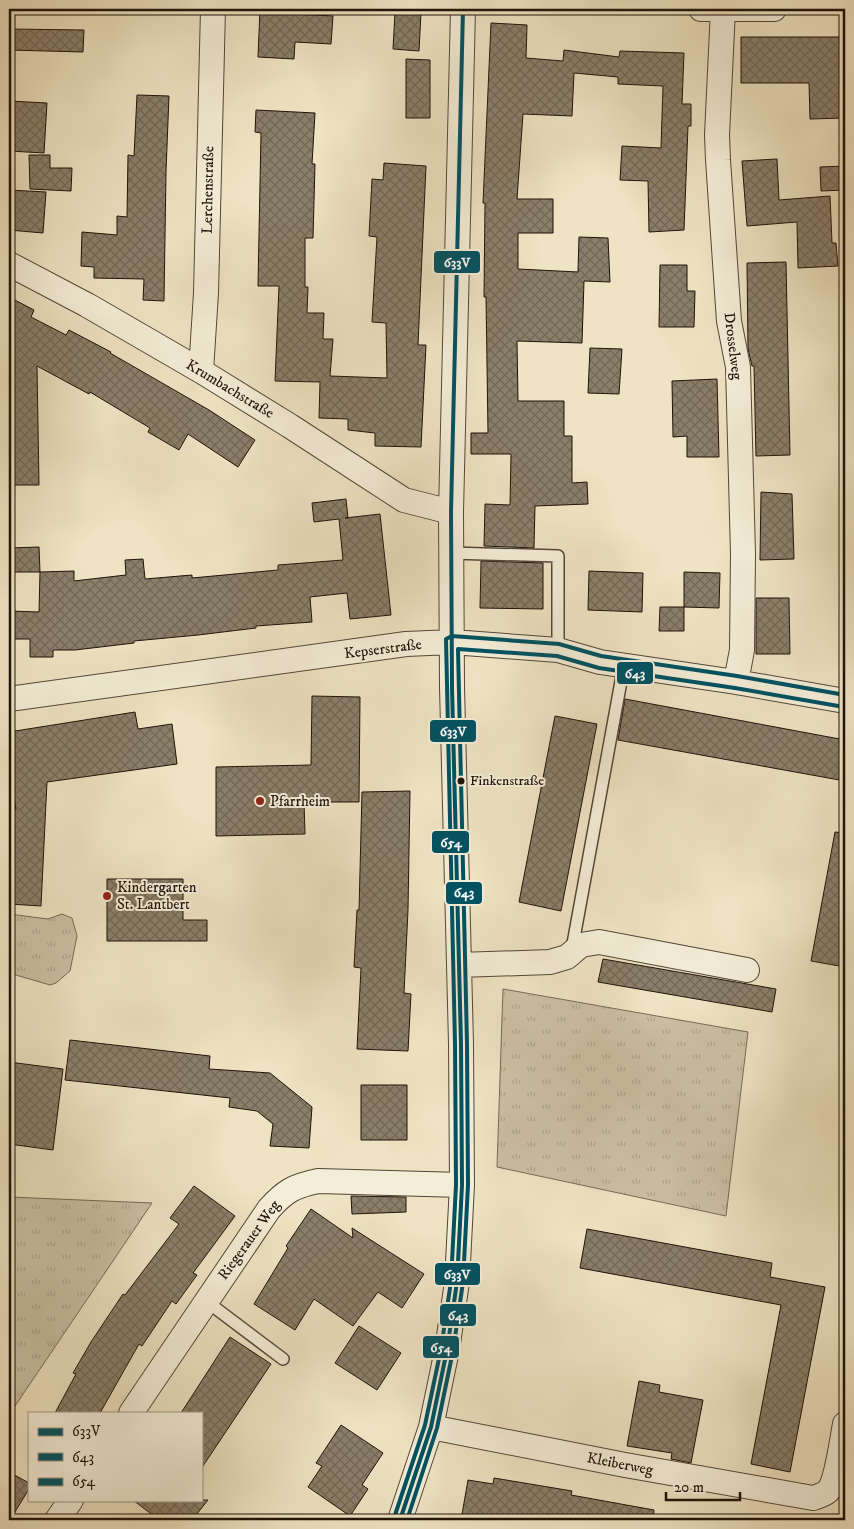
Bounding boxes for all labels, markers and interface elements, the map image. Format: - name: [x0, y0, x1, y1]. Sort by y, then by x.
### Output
- street label: Lerchenstraße: [198, 146, 218, 234]
- line badge: 633V: [433, 250, 481, 274]
- text: 633V: [444, 254, 471, 272]
- street label: Drosselweg: [719, 311, 747, 381]
- street label: Krumbachstraße: [183, 355, 277, 423]
- street label: Kepserstraße: [343, 635, 423, 663]
- line badge: 643: [616, 661, 654, 685]
- text: 643: [625, 665, 645, 683]
- line badge: 633V: [429, 719, 477, 743]
- text: 633V: [440, 723, 467, 741]
- place label: Finkenstraße: [470, 772, 544, 790]
- marker: Finkenstraße: [456, 776, 466, 786]
- place label: Pfarrheim: [270, 792, 330, 811]
- marker: Pfarrheim: [254, 795, 266, 807]
- line badge: 654: [431, 830, 470, 854]
- text: 654: [440, 834, 463, 852]
- place label: Kindergarten St. Lantbert: [117, 878, 197, 914]
- line badge: 643: [445, 881, 483, 905]
- text: 643: [454, 884, 474, 902]
- marker: Kindergarten St. Lantbert: [101, 890, 113, 902]
- street label: Riegerauer Weg: [214, 1196, 285, 1284]
- line badge: 633V: [434, 1262, 481, 1286]
- text: 633V: [444, 1266, 471, 1284]
- line badge: 643: [439, 1303, 477, 1327]
- text: 643: [448, 1307, 468, 1325]
- line badge: 654: [422, 1335, 460, 1359]
- text: 654: [430, 1339, 453, 1357]
- legend: [28, 1412, 202, 1502]
- text: 633V: [72, 1422, 101, 1441]
- text: 643: [72, 1448, 94, 1467]
- street label: Kleiberweg: [585, 1448, 655, 1480]
- scale bar: [666, 1469, 740, 1501]
- text: 654: [72, 1472, 95, 1491]
- text: 20 m: [674, 1478, 704, 1497]

